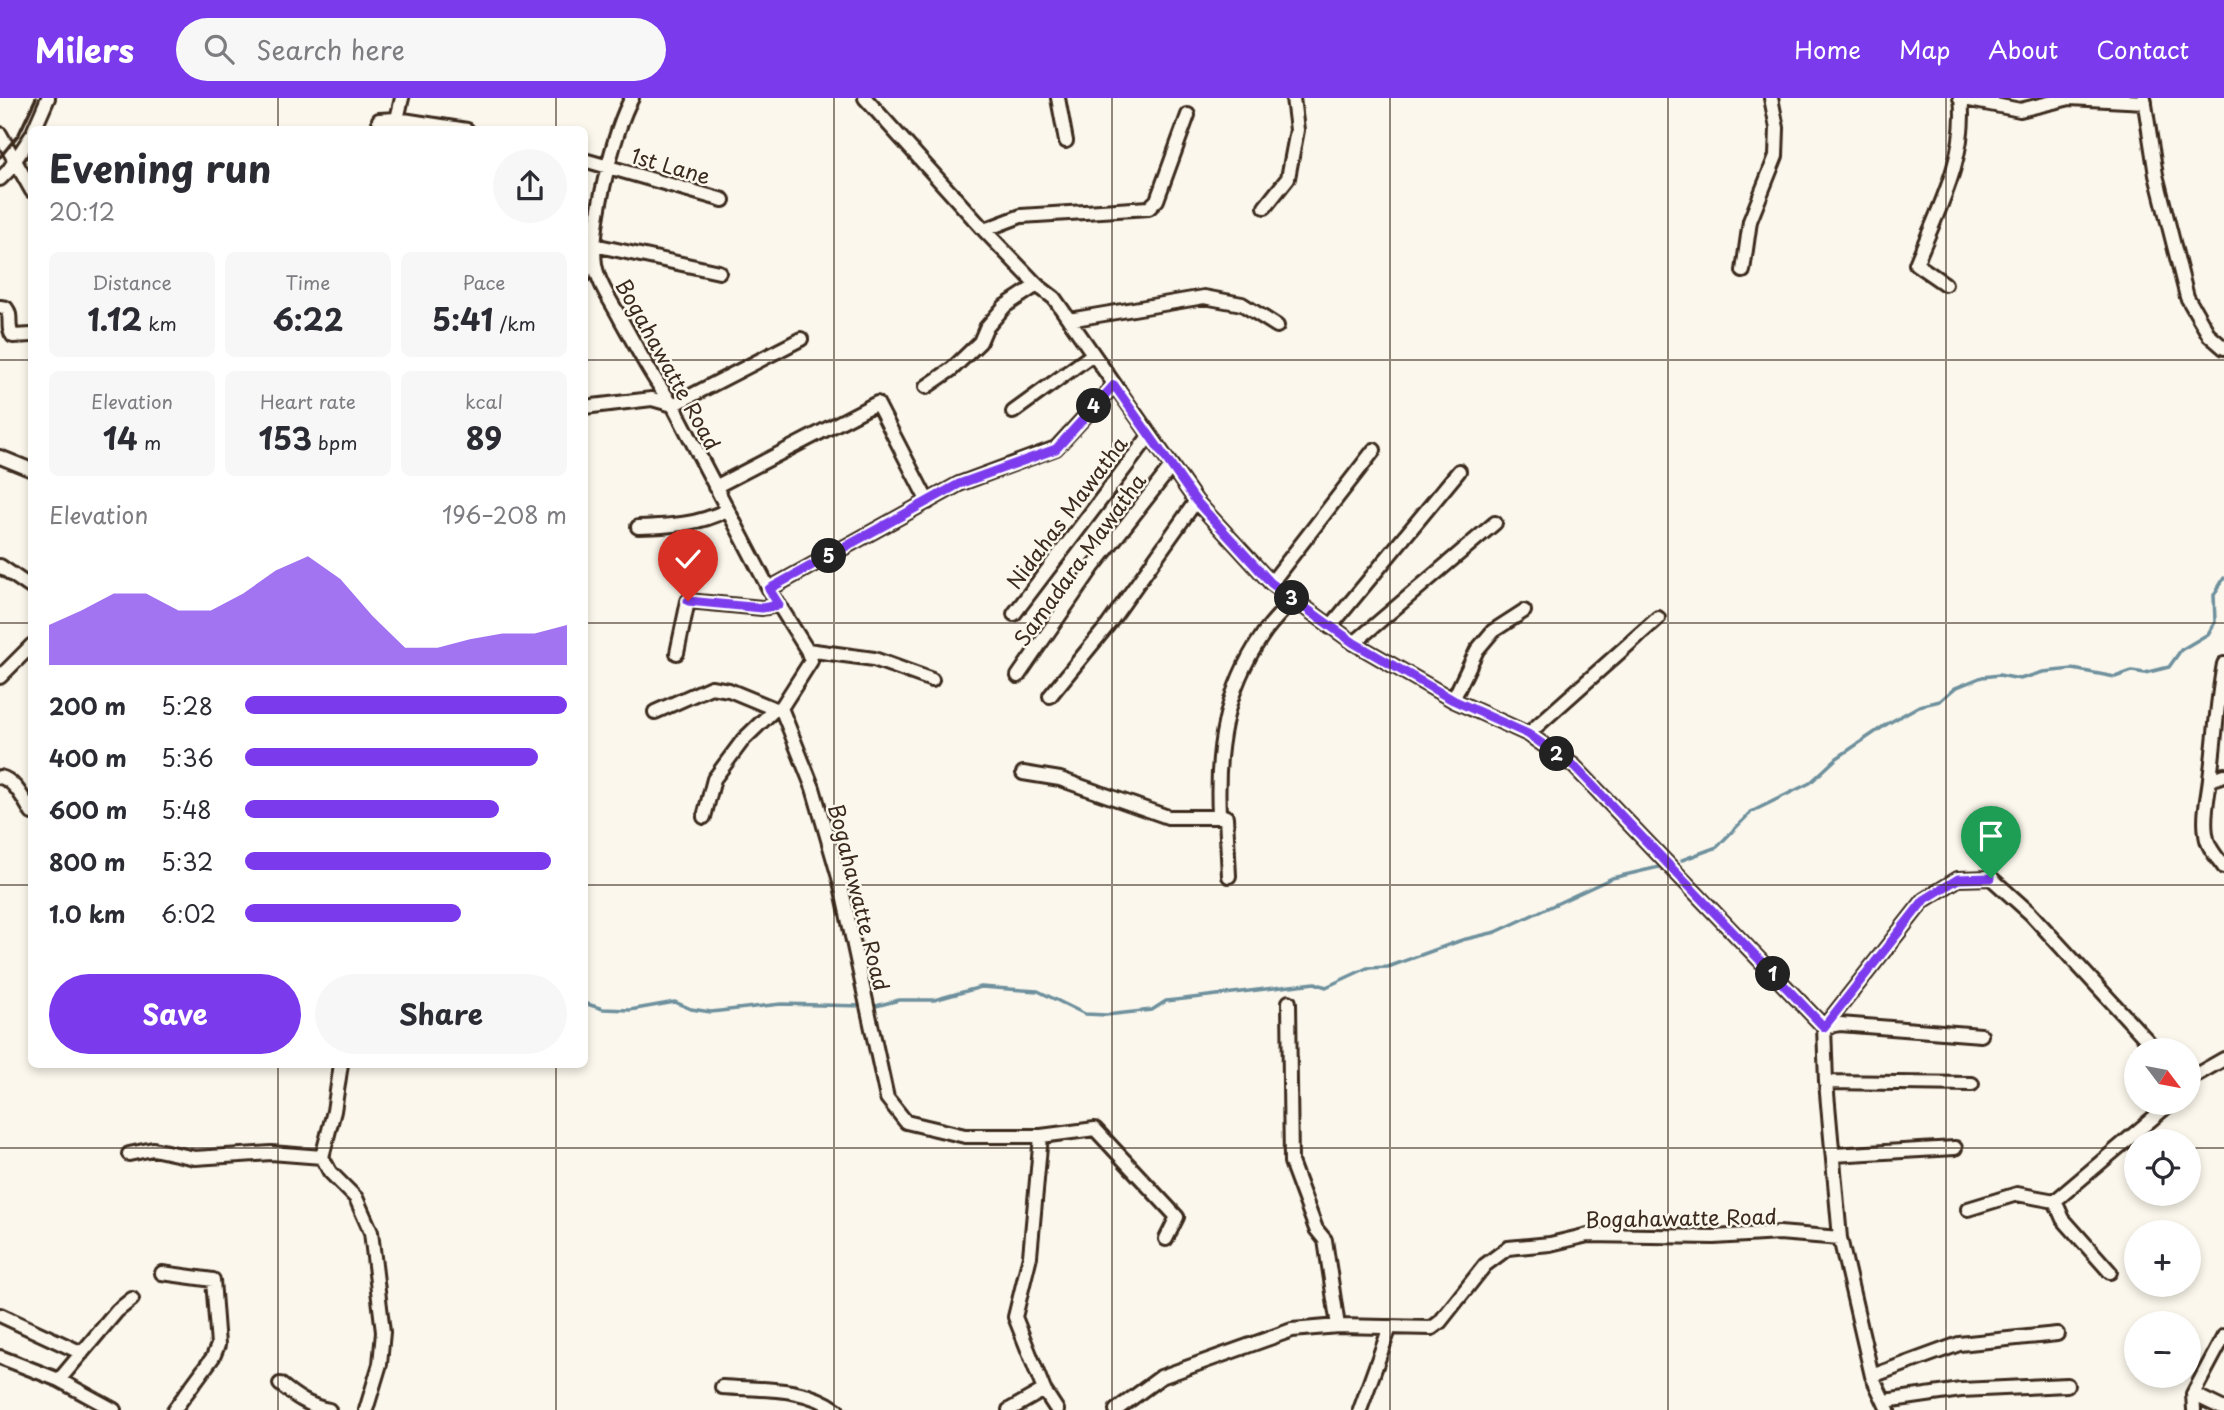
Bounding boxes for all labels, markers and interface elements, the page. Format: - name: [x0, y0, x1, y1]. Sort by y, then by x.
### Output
- search box: [176, 18, 666, 81]
- text: Milers: [35, 24, 134, 74]
- icon: search: [200, 30, 238, 68]
- text: Search here: [256, 30, 405, 69]
- text: Home: [1794, 31, 1861, 67]
- text: Map: [1899, 31, 1950, 67]
- text: About: [1988, 31, 2058, 67]
- text: Contact: [2096, 31, 2189, 67]
- street label: 1st Lane: [628, 138, 714, 192]
- text: Evening run: [49, 139, 271, 196]
- button: share: [493, 149, 567, 223]
- text: 20:12: [49, 194, 115, 229]
- text: Distance: [92, 268, 172, 296]
- text: Time: [286, 268, 330, 296]
- text: Pace: [463, 268, 505, 296]
- street label: Bogahawatte Road: [609, 272, 729, 456]
- text: 1.12: [87, 296, 142, 341]
- text: 6:22: [273, 296, 343, 341]
- text: 5:41: [432, 296, 493, 341]
- text: km: [142, 309, 177, 337]
- text: /km: [493, 309, 536, 337]
- text: Elevation: [91, 387, 173, 415]
- text: Heart rate: [260, 387, 356, 415]
- text: kcal: [465, 387, 503, 415]
- pin: 4: [1076, 388, 1112, 424]
- text: 4: [1087, 391, 1100, 419]
- text: 14: [103, 415, 138, 460]
- text: 153: [259, 415, 312, 460]
- text: 89: [466, 415, 502, 460]
- text: m: [138, 428, 161, 456]
- text: bpm: [312, 428, 357, 456]
- street label: Nidahas Mawatha: [998, 429, 1134, 595]
- street label: Samadara Mawatha: [1005, 466, 1153, 652]
- text: Elevation: [49, 497, 148, 532]
- text: 196–208 m: [442, 497, 567, 532]
- pin: [658, 529, 718, 601]
- pin: 5: [812, 538, 846, 574]
- icon: check: [669, 540, 707, 578]
- text: 5: [822, 541, 835, 569]
- pin: 3: [1274, 580, 1310, 616]
- text: 3: [1285, 583, 1298, 611]
- text: 200 m: [49, 688, 126, 723]
- text: 5:28: [161, 688, 213, 723]
- pin: 2: [1540, 736, 1574, 772]
- text: 2: [1550, 739, 1563, 767]
- text: 400 m: [49, 740, 127, 775]
- text: 5:36: [161, 740, 214, 775]
- text: 600 m: [49, 792, 127, 827]
- text: 5:48: [161, 792, 212, 827]
- street label: Bogahawatte Road: [821, 800, 899, 994]
- pin: [1961, 806, 2021, 878]
- icon: arrive: [1972, 817, 2010, 855]
- text: 800 m: [49, 844, 126, 879]
- text: 5:32: [161, 844, 213, 879]
- text: 1.0 km: [49, 896, 126, 931]
- text: 6:02: [161, 896, 216, 931]
- pin: 1: [1756, 956, 1790, 992]
- text: 1: [1768, 959, 1777, 987]
- button: Save: [49, 974, 301, 1054]
- button: Share: [315, 974, 567, 1054]
- north arrow: [2124, 1038, 2202, 1115]
- map controls: [2124, 1038, 2201, 1388]
- button: locate: [2124, 1129, 2201, 1206]
- street label: Bogahawatte Road: [1585, 1199, 1777, 1235]
- button: +: [2124, 1220, 2201, 1297]
- button: −: [2124, 1311, 2201, 1388]

